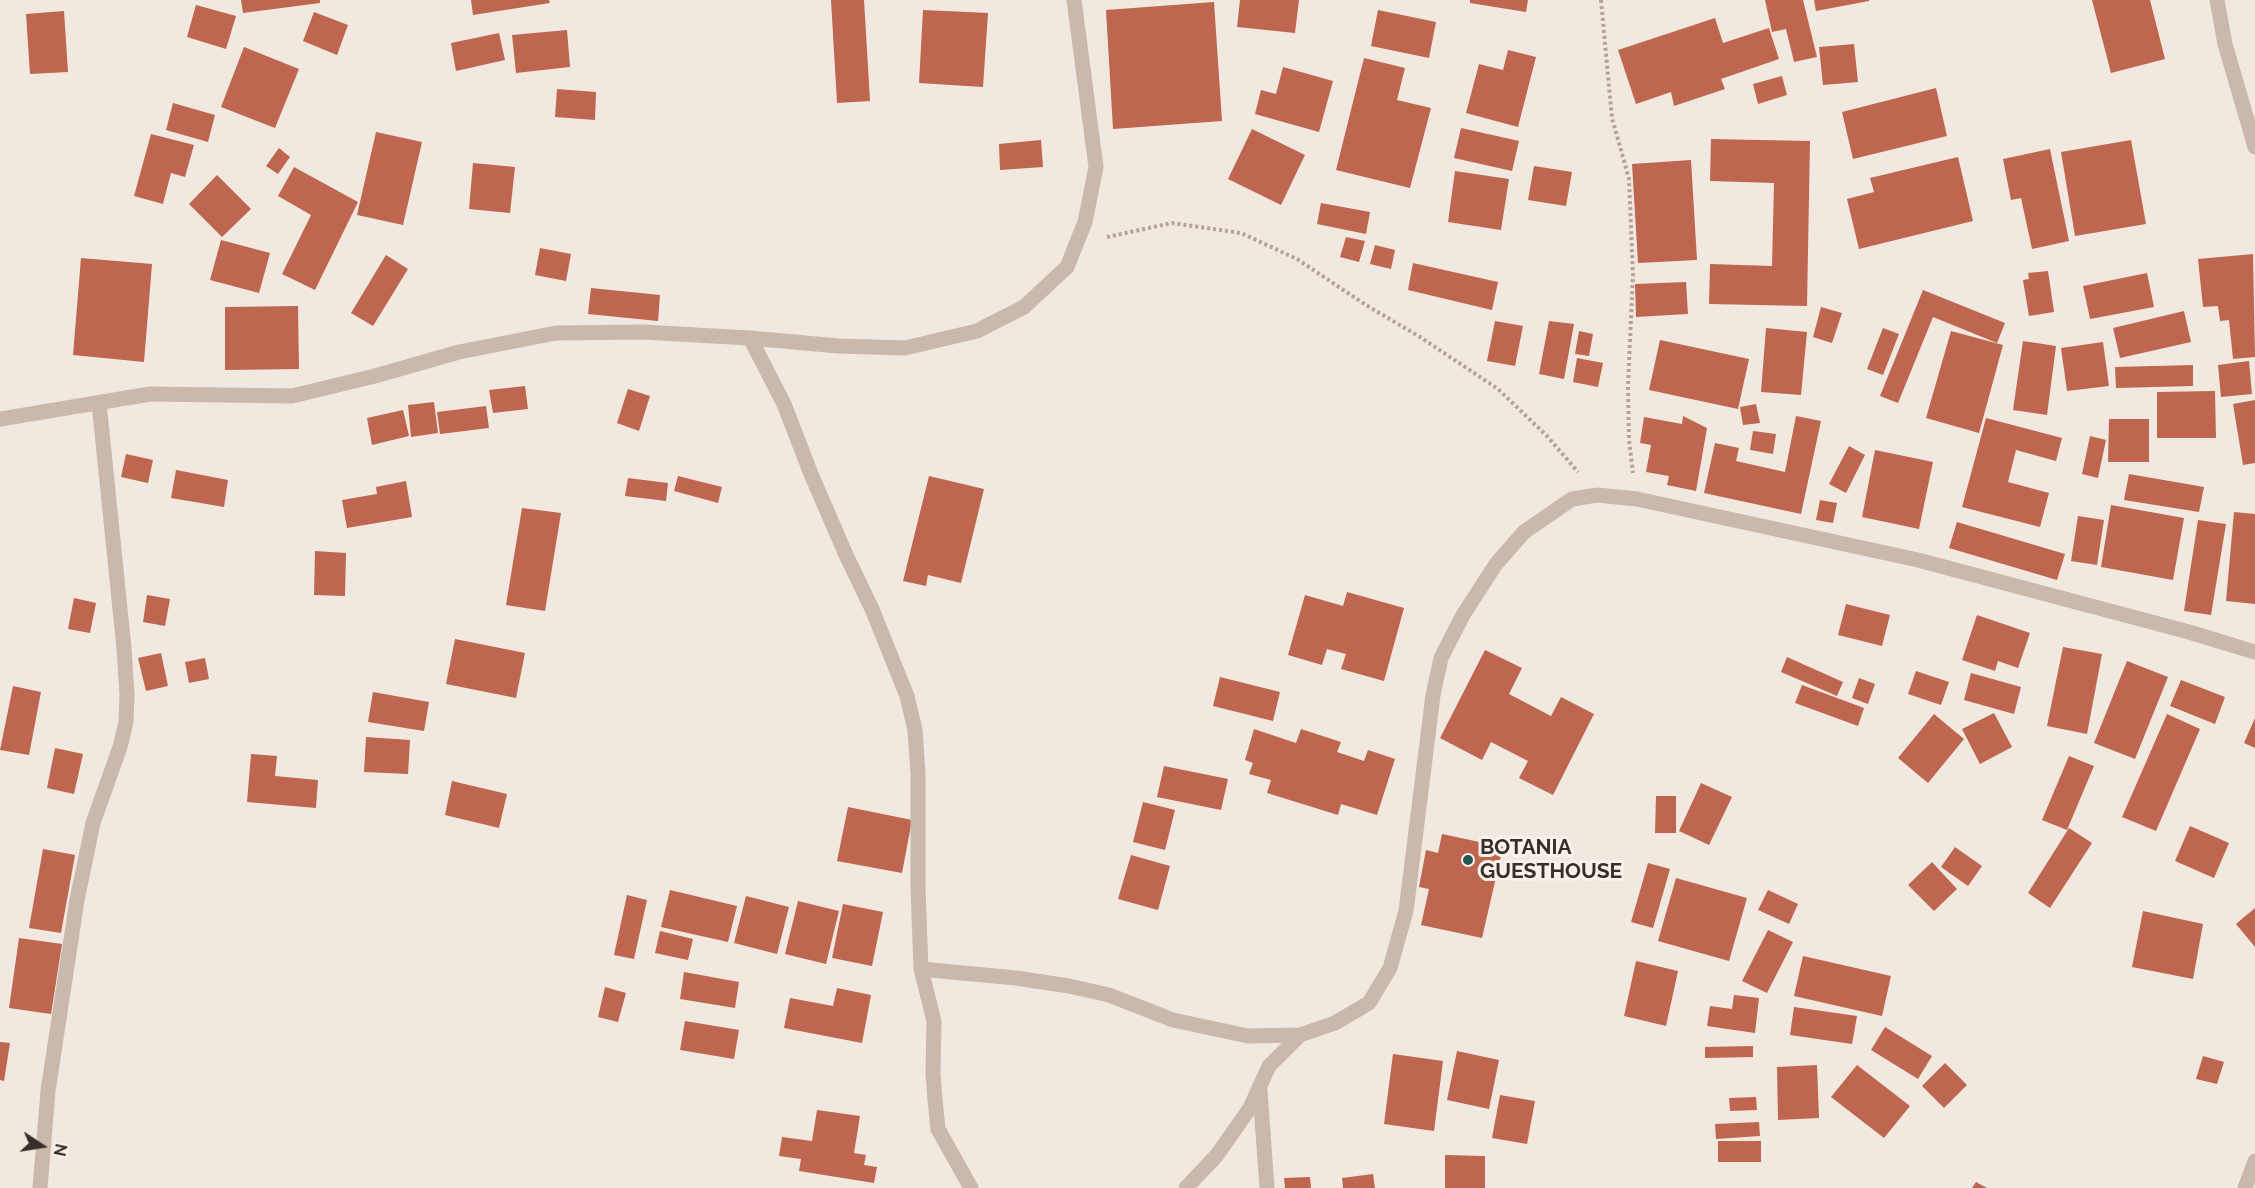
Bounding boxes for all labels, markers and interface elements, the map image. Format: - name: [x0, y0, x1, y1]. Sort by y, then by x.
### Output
- place label: BOTANIA GUESTHOUSE: [1480, 835, 1622, 885]
- marker: BOTANIA GUESTHOUSE: [1461, 853, 1475, 867]
- north arrow: [12, 1116, 72, 1176]
- text: N: [50, 1142, 71, 1158]

